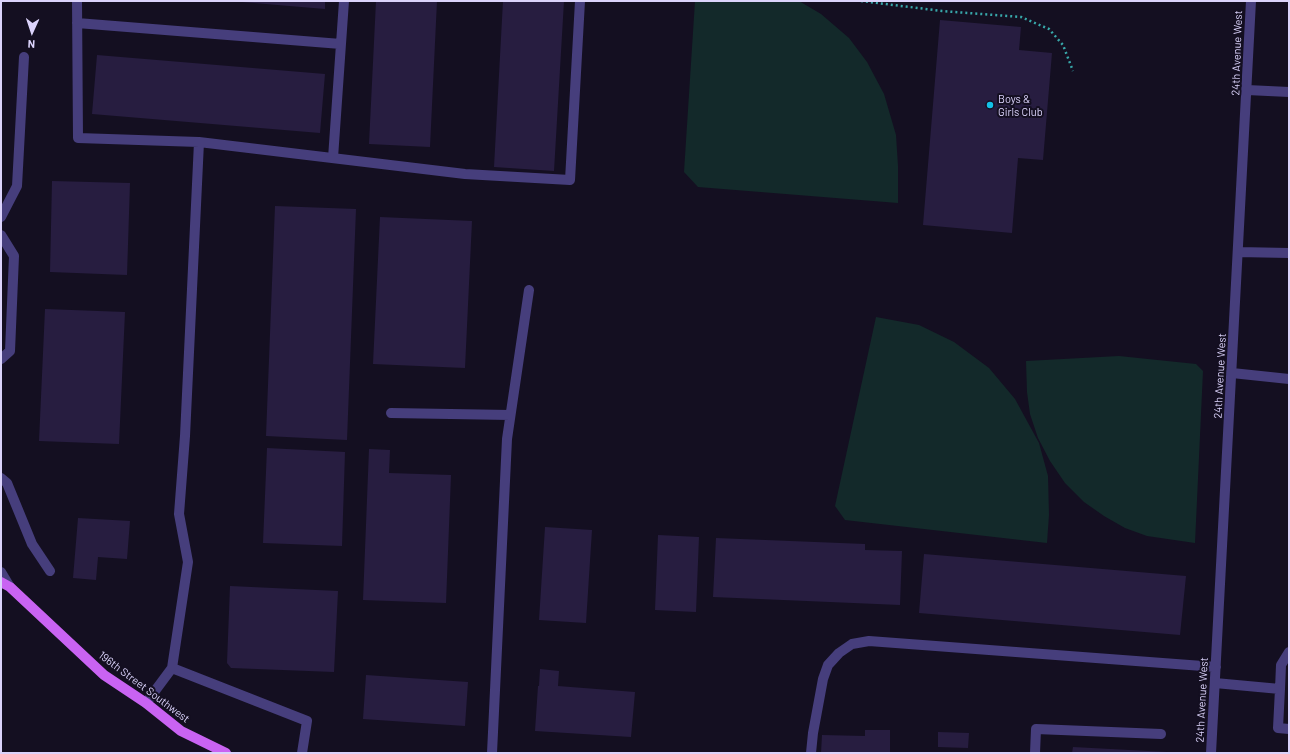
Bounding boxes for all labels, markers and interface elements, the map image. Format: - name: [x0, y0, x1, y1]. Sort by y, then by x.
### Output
- street label: 24th Avenue West: [1229, 10, 1245, 96]
- north arrow: [12, 12, 52, 52]
- text: N: [27, 38, 35, 51]
- place label: Boys & Girls Club: [998, 92, 1043, 118]
- marker: Boys & Girls Club: [985, 100, 995, 110]
- street label: 24th Avenue West: [1211, 333, 1229, 419]
- street label: 196th Street Southwest: [96, 648, 192, 726]
- street label: 24th Avenue West: [1193, 657, 1211, 743]

